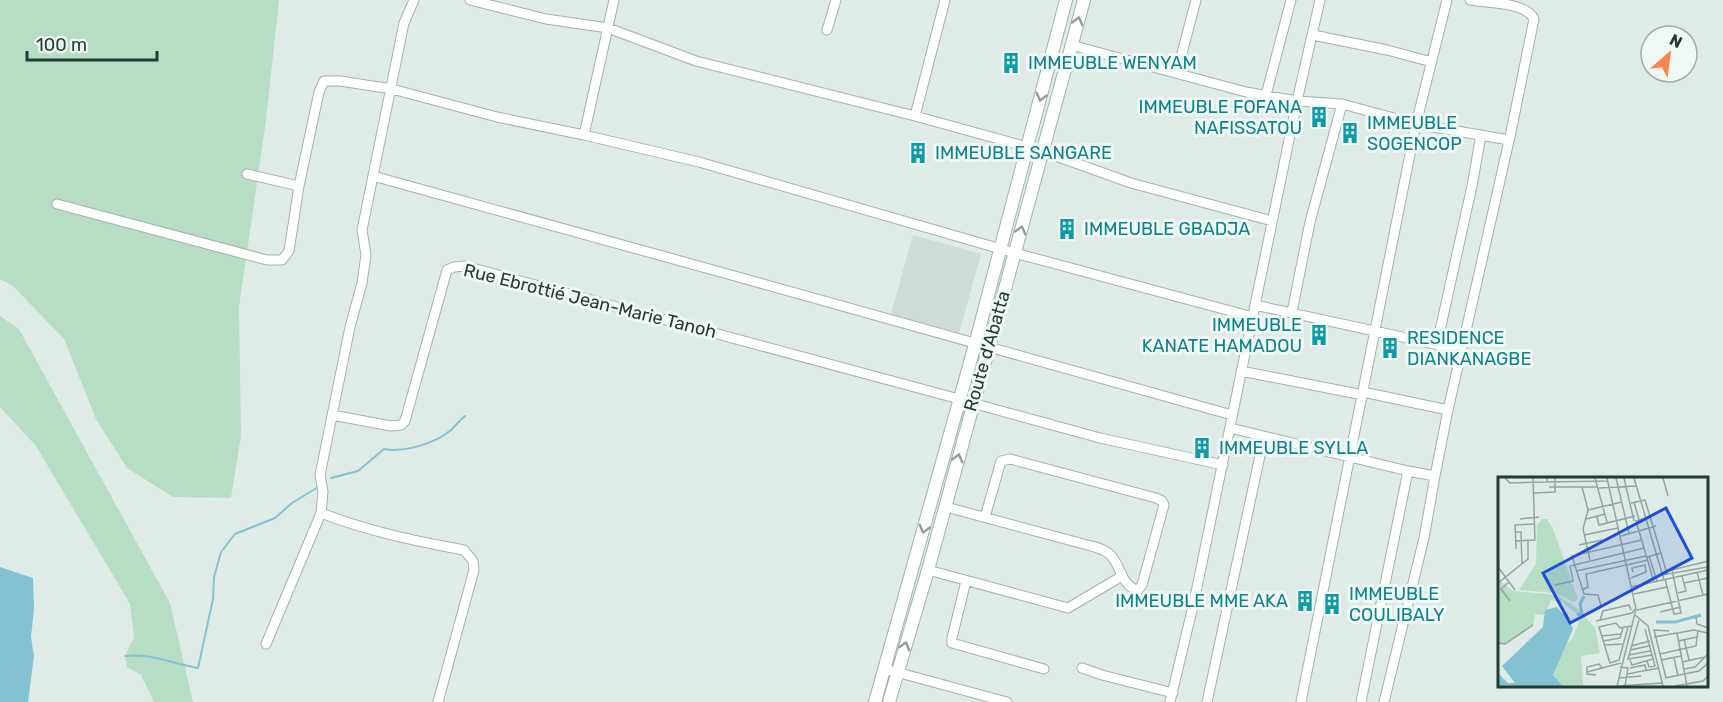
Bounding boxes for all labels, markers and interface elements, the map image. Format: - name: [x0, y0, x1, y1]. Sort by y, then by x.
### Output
- one-way arrow: [1071, 16, 1083, 27]
- scale bar: [27, 24, 158, 62]
- north arrow: [1639, 24, 1699, 84]
- text: N: [1666, 30, 1685, 52]
- text: 100 m: [36, 34, 87, 56]
- building icon: IMMEUBLE WENYAM: [999, 51, 1023, 75]
- place label: IMMEUBLE WENYAM: [1028, 52, 1197, 74]
- one-way arrow: [1036, 91, 1048, 102]
- place label: IMMEUBLE FOFANA NAFISSATOU: [1139, 96, 1302, 139]
- building icon: IMMEUBLE FOFANA NAFISSATOU: [1307, 105, 1331, 129]
- place label: IMMEUBLE SOGENCOP: [1367, 112, 1462, 155]
- building icon: IMMEUBLE SOGENCOP: [1338, 121, 1362, 145]
- building icon: IMMEUBLE SANGARE: [906, 141, 930, 165]
- place label: IMMEUBLE SANGARE: [935, 142, 1112, 164]
- building icon: IMMEUBLE GBADJA: [1055, 217, 1079, 241]
- place label: IMMEUBLE GBADJA: [1084, 218, 1250, 240]
- one-way arrow: [1014, 225, 1026, 236]
- street label: Rue Ebrottié Jean-Marie Tanoh: [461, 259, 719, 343]
- street label: Route d'Abatta: [959, 288, 1015, 414]
- place label: IMMEUBLE KANATE HAMADOU: [1142, 314, 1302, 357]
- building icon: IMMEUBLE KANATE HAMADOU: [1307, 323, 1331, 347]
- place label: RESIDENCE DIANKANAGBE: [1407, 327, 1531, 370]
- building icon: RESIDENCE DIANKANAGBE: [1378, 336, 1402, 360]
- building icon: IMMEUBLE SYLLA: [1190, 436, 1214, 460]
- place label: IMMEUBLE SYLLA: [1219, 437, 1368, 459]
- one-way arrow: [951, 453, 963, 464]
- inset map: [1498, 477, 1708, 687]
- one-way arrow: [918, 524, 931, 534]
- place label: IMMEUBLE COULIBALY: [1349, 583, 1445, 626]
- building icon: IMMEUBLE MME AKA: [1293, 589, 1317, 613]
- place label: IMMEUBLE MME AKA: [1115, 590, 1288, 612]
- building icon: IMMEUBLE COULIBALY: [1320, 592, 1344, 616]
- one-way arrow: [898, 641, 910, 652]

